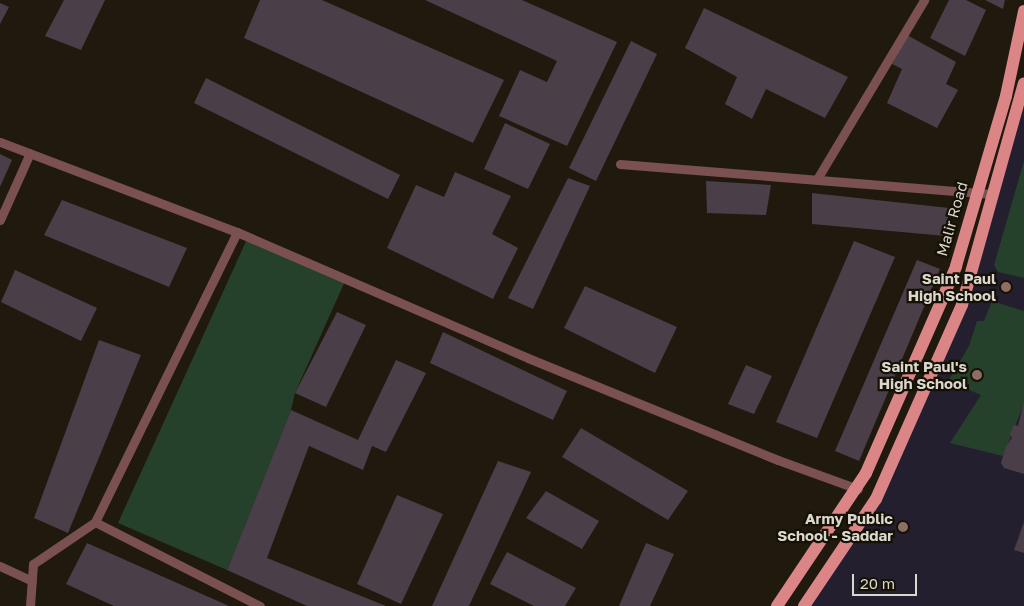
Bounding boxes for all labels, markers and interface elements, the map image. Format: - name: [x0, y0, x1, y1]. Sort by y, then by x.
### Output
- street label: Malir Road: [933, 180, 971, 258]
- place label: Saint Paul High School: [908, 269, 996, 304]
- marker: Saint Paul High School: [1000, 281, 1012, 293]
- place label: Saint Paul's High School: [879, 357, 967, 392]
- marker: Saint Paul's High School: [971, 369, 983, 381]
- place label: Army Public School - Saddar: [777, 509, 893, 544]
- marker: Army Public School - Saddar: [897, 521, 909, 533]
- scale bar: [854, 564, 919, 596]
- text: 20 m: [860, 574, 895, 592]

